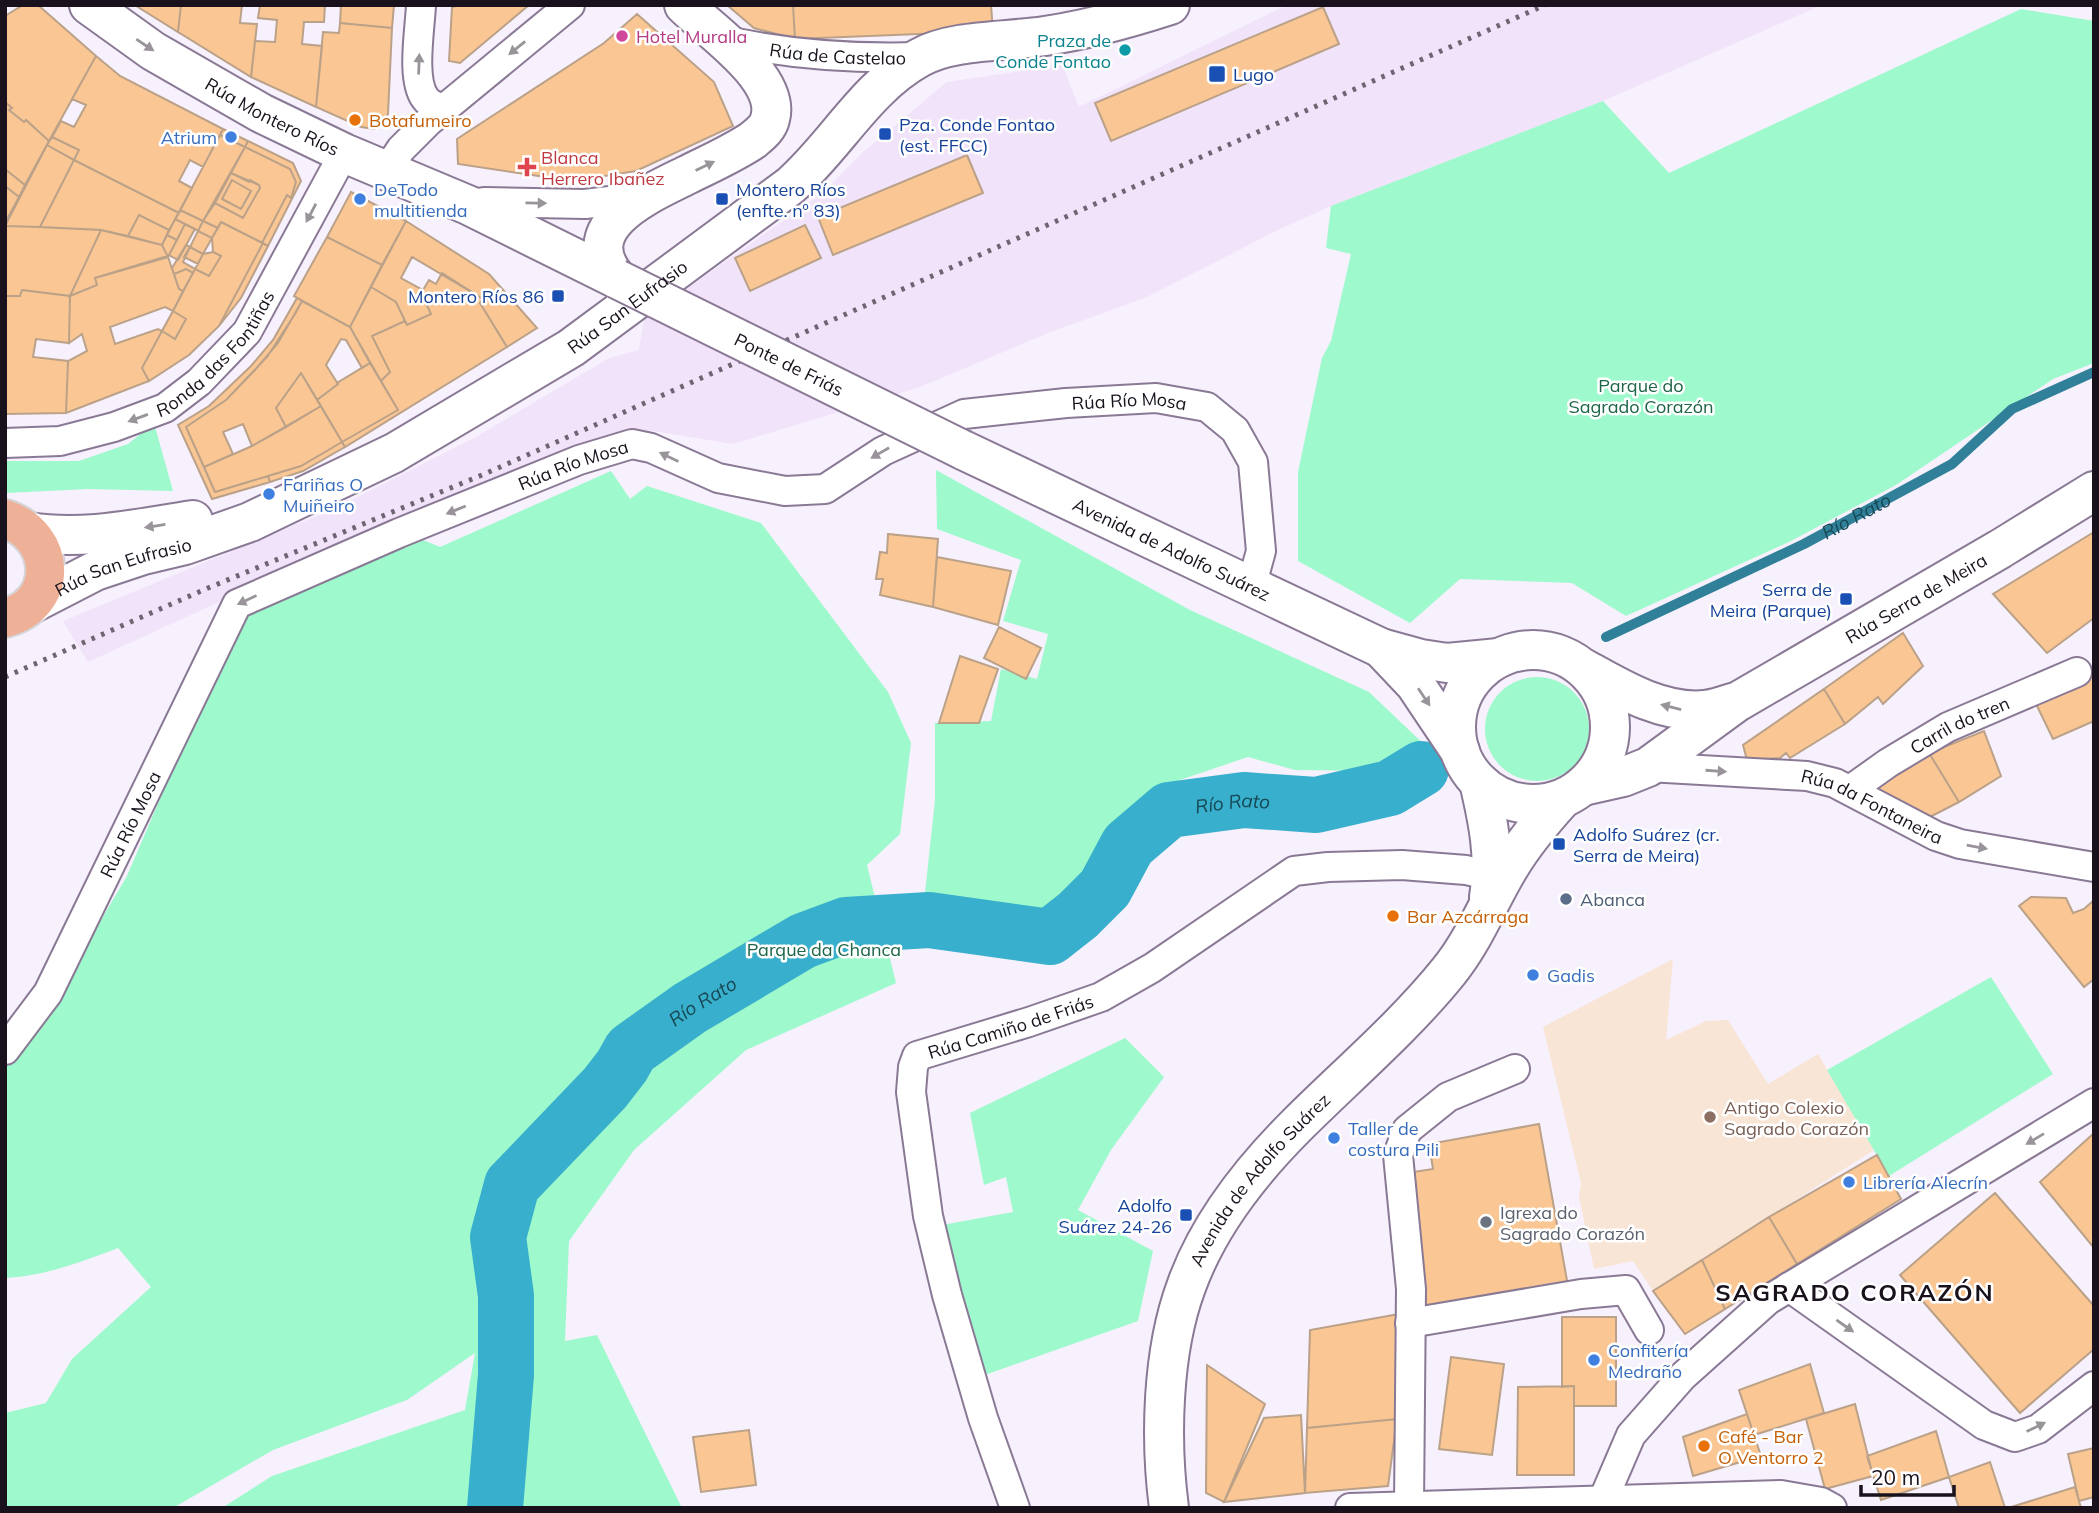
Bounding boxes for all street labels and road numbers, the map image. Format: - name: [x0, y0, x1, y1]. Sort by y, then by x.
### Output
- street label: Rúa de Castelao: [768, 38, 906, 69]
- street label: Rúa Montero Ríos: [201, 72, 343, 161]
- street label: Rúa San Eufrasio: [563, 255, 692, 358]
- street label: Ronda das Fontiñas: [153, 286, 279, 422]
- street label: Ponte de Friás: [731, 327, 847, 401]
- street label: Rúa Río Mosa: [1071, 386, 1189, 415]
- street label: Rúa Río Mosa: [515, 434, 631, 495]
- street label: Avenida de Adolfo Suárez: [1069, 492, 1274, 605]
- street label: Rúa San Eufrasio: [51, 532, 194, 601]
- street label: Rúa Serra de Meira: [1841, 548, 1991, 648]
- street label: Carril do tren: [1906, 691, 2013, 759]
- street label: Rúa da Fontaneira: [1799, 764, 1945, 849]
- street label: Rúa Río Mosa: [94, 767, 166, 881]
- street label: Rúa Camiño de Friás: [925, 989, 1097, 1064]
- street label: Avenida de Adolfo Suárez: [1184, 1088, 1335, 1270]

